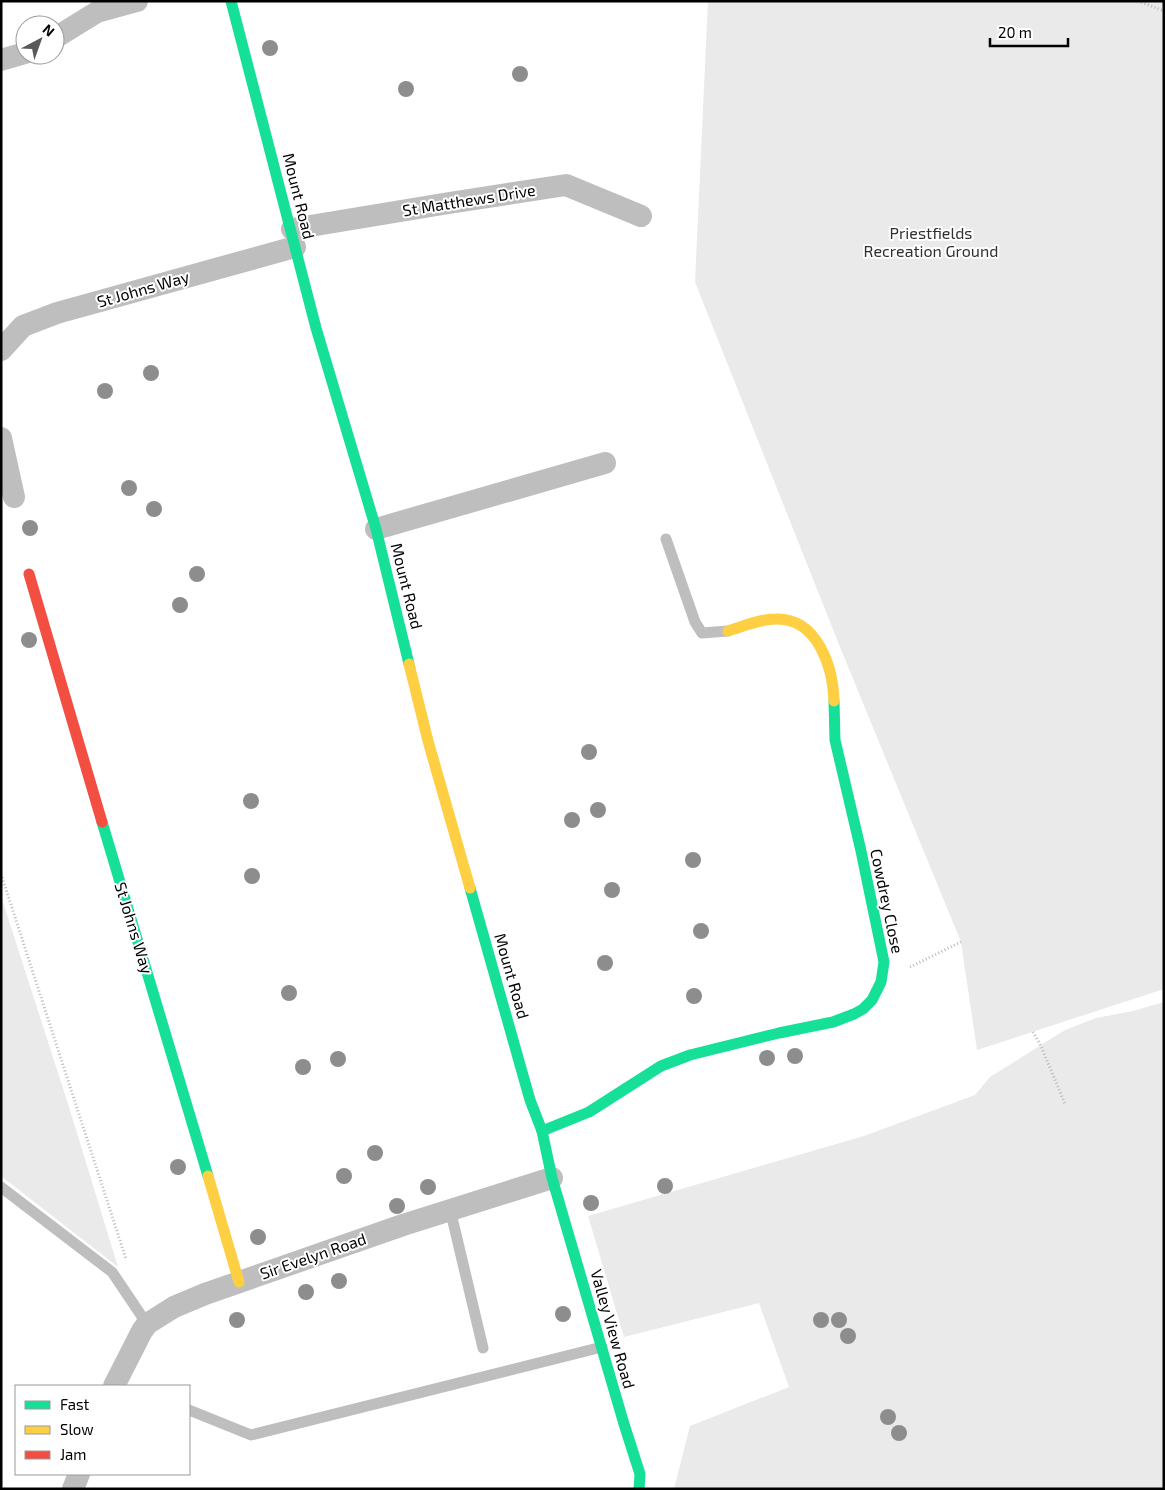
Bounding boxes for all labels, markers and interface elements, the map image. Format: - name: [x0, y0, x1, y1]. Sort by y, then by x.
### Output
- north arrow: [15, 15, 65, 65]
- scale bar: [990, 15, 1068, 47]
- text: N: [39, 20, 58, 40]
- text: 20 m: [998, 23, 1032, 41]
- street label: Mount Road: [280, 151, 319, 241]
- street label: St Matthews Drive: [401, 180, 537, 219]
- park label: Priestfields Recreation Ground: [864, 223, 998, 260]
- street label: St Johns Way: [95, 266, 192, 311]
- street label: Mount Road: [388, 541, 427, 631]
- street label: Cowdrey Close: [867, 847, 908, 955]
- street label: St Johns Way: [111, 880, 158, 977]
- street label: Mount Road: [491, 931, 534, 1021]
- street label: Sir Evelyn Road: [257, 1228, 368, 1283]
- street label: Valley View Road: [587, 1267, 640, 1391]
- legend: [15, 1385, 190, 1475]
- text: Fast: [60, 1395, 90, 1413]
- text: Slow: [60, 1420, 94, 1438]
- text: Jam: [60, 1445, 86, 1463]

